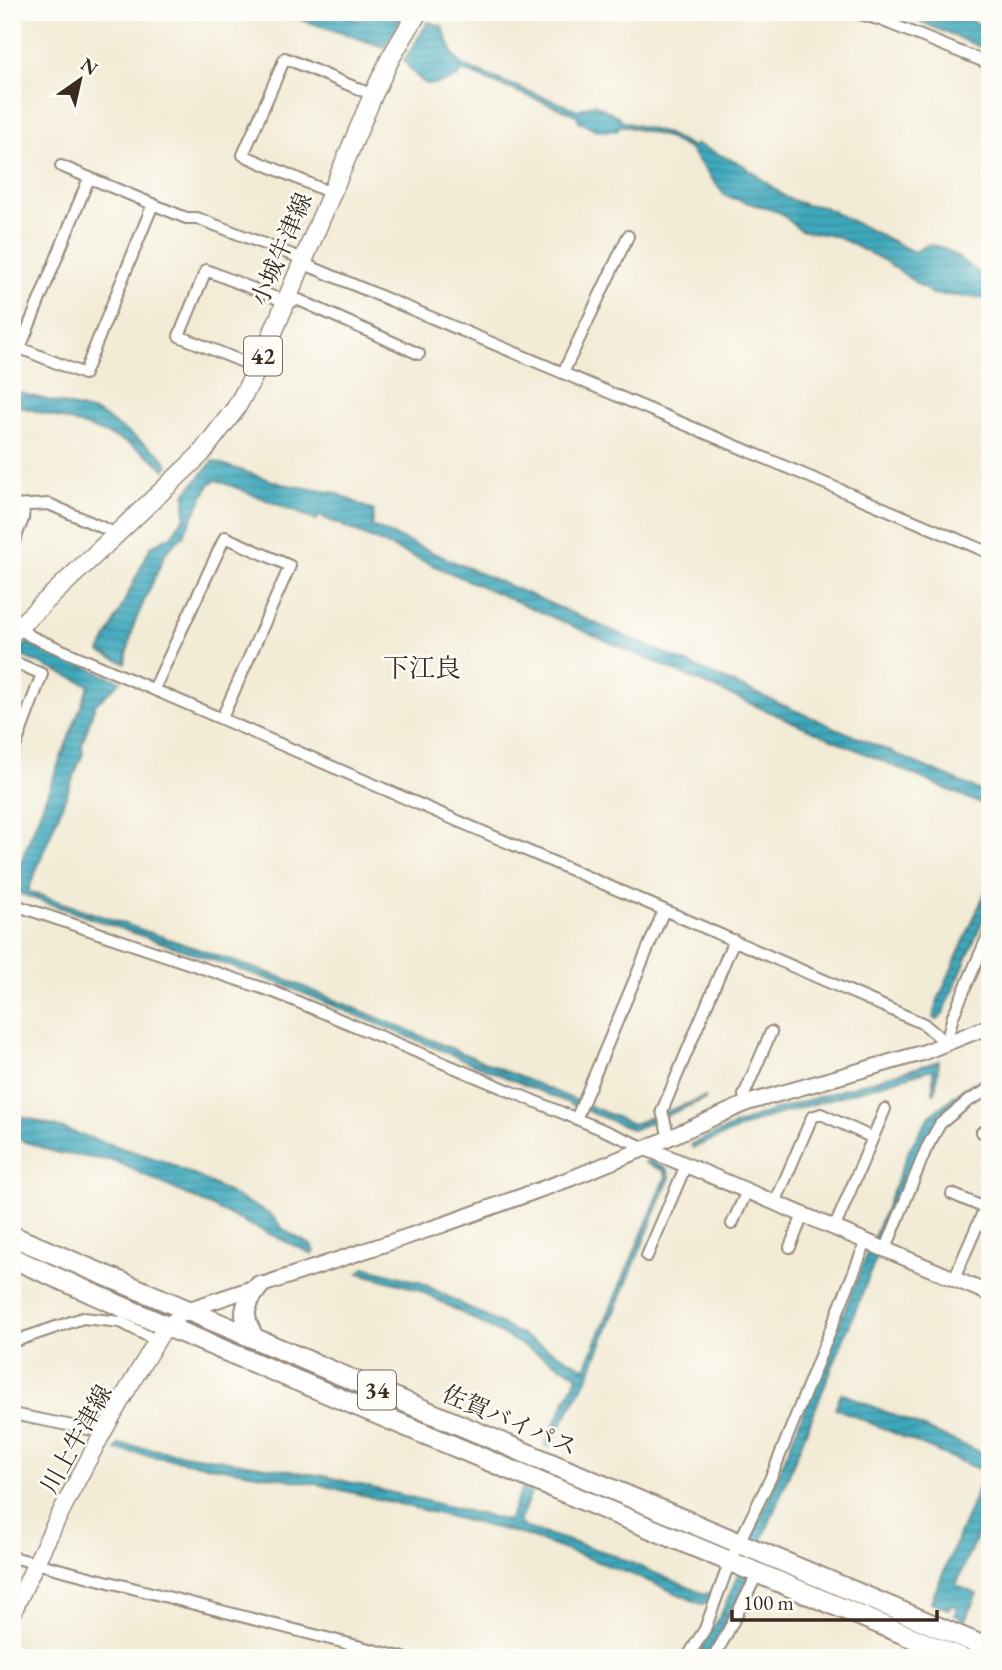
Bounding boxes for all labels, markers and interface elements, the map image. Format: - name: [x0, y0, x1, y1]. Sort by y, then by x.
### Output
- north arrow: [46, 46, 116, 116]
- text: N: [76, 52, 103, 81]
- street label: 小城牛津線: [243, 188, 319, 310]
- road number: 42: [244, 336, 282, 376]
- district label: 下江良: [383, 651, 461, 685]
- road number: 34: [358, 1371, 396, 1410]
- street label: 佐賀バイパス: [438, 1378, 582, 1462]
- street label: 川上牛津線: [33, 1379, 119, 1499]
- scale bar: [732, 1579, 937, 1623]
- text: 100 m: [743, 1589, 794, 1616]

